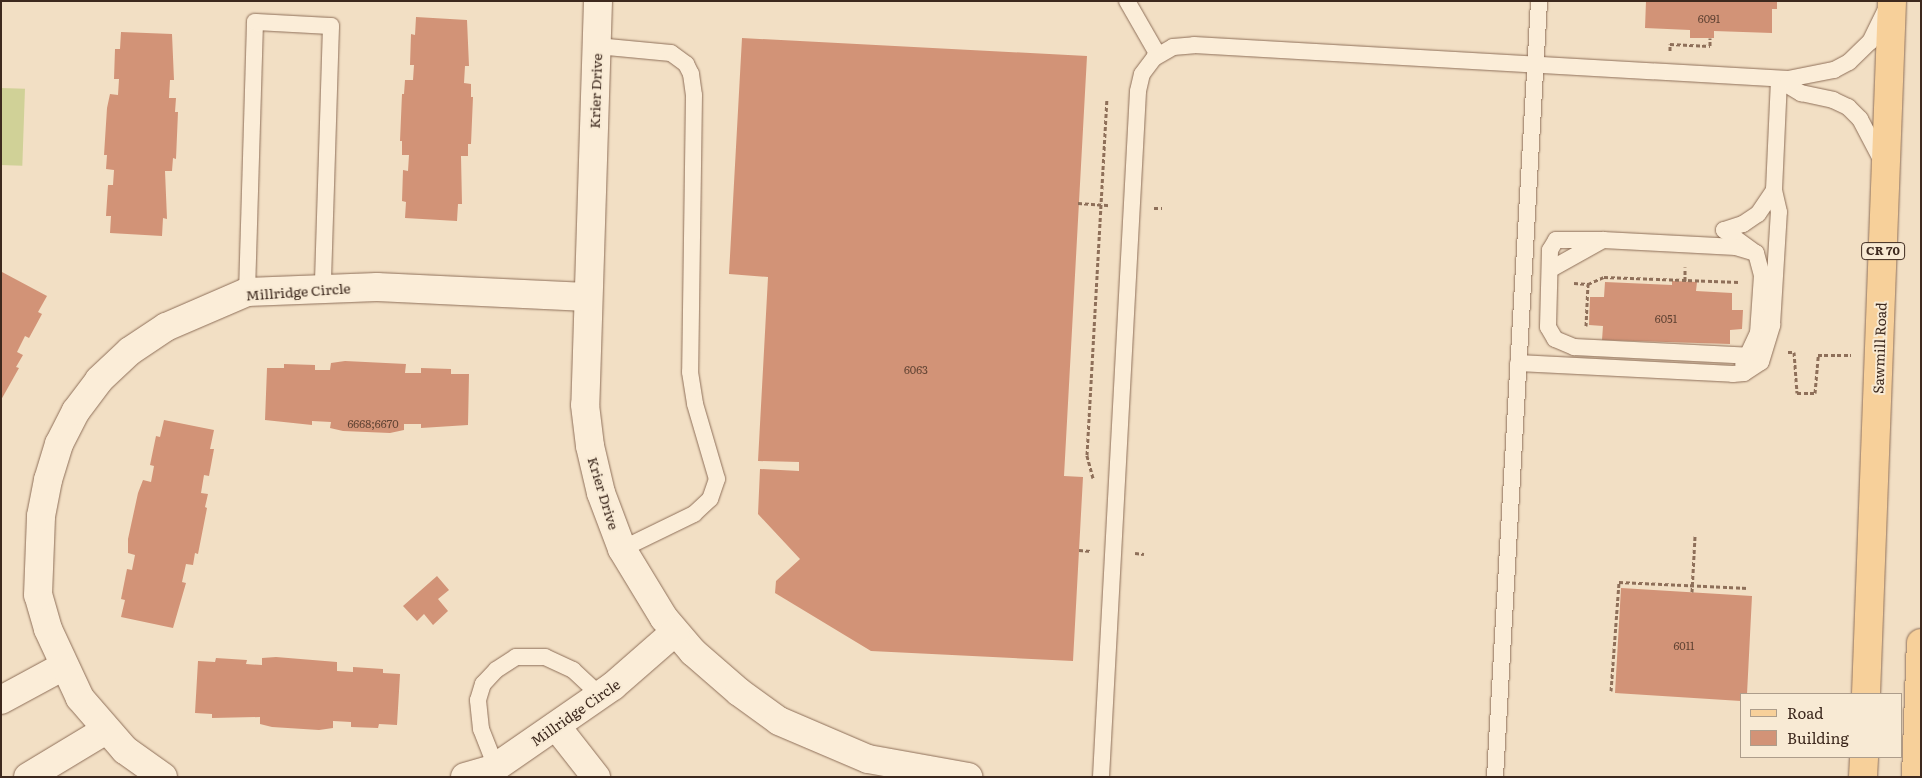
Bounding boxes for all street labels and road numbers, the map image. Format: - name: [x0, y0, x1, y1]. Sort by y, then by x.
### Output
- street label: Krier Drive: [585, 53, 605, 129]
- road number: CR 70: [1860, 242, 1906, 260]
- street label: Millridge Circle: [245, 279, 351, 303]
- street label: Sawmill Road: [1869, 302, 1889, 394]
- street label: Krier Drive: [585, 455, 623, 531]
- street label: Millridge Circle: [527, 675, 623, 749]

